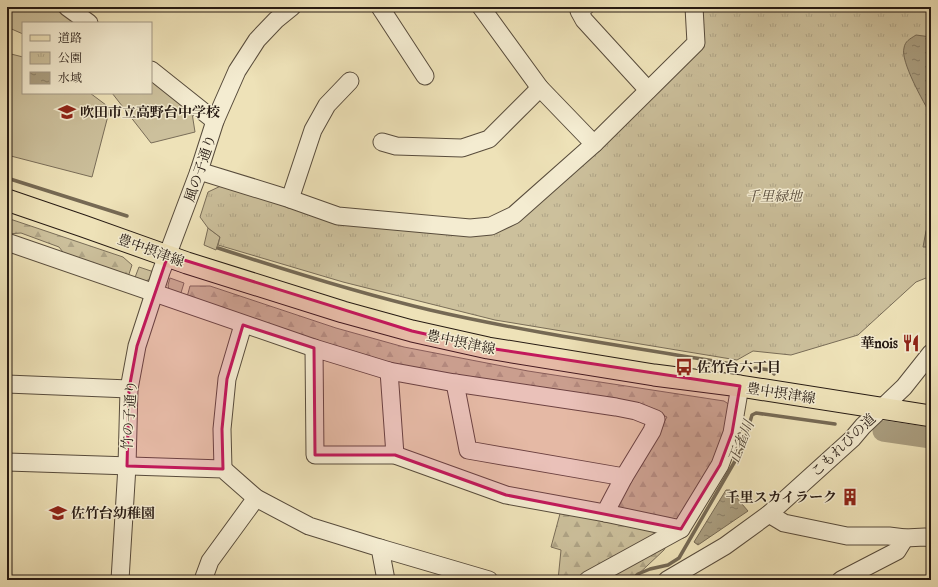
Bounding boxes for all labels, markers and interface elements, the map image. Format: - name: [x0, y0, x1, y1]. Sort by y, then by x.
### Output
- legend: [22, 22, 152, 94]
- text: 道路: [58, 31, 82, 46]
- text: 公園: [58, 51, 82, 66]
- text: 水域: [58, 71, 82, 86]
- school or university icon: 吹田市立高野台中学校: [57, 102, 77, 122]
- place label: 吹田市立高野台中学校: [80, 104, 220, 122]
- street label: 風の子通り: [181, 132, 221, 204]
- park label: 千里緑地: [746, 188, 804, 206]
- street label: 豊中摂津線: [115, 231, 187, 271]
- street label: 豊中摂津線: [425, 327, 497, 359]
- restaurant icon: 華nois: [901, 333, 921, 353]
- place label: 華nois: [860, 335, 898, 353]
- bus stop icon: 佐竹台六丁目: [674, 357, 694, 377]
- place label: 佐竹台六丁目: [697, 359, 781, 377]
- street label: 竹の子通り: [119, 380, 141, 451]
- street label: 豊中摂津線: [745, 380, 817, 408]
- street label: こもれびの道: [807, 410, 880, 481]
- water label: 正雀川: [724, 416, 759, 467]
- building icon: 千里スカイラーク: [840, 487, 860, 507]
- place label: 千里スカイラーク: [725, 489, 837, 507]
- school or university icon: 佐竹台幼稚園: [48, 503, 68, 523]
- place label: 佐竹台幼稚園: [71, 505, 155, 523]

